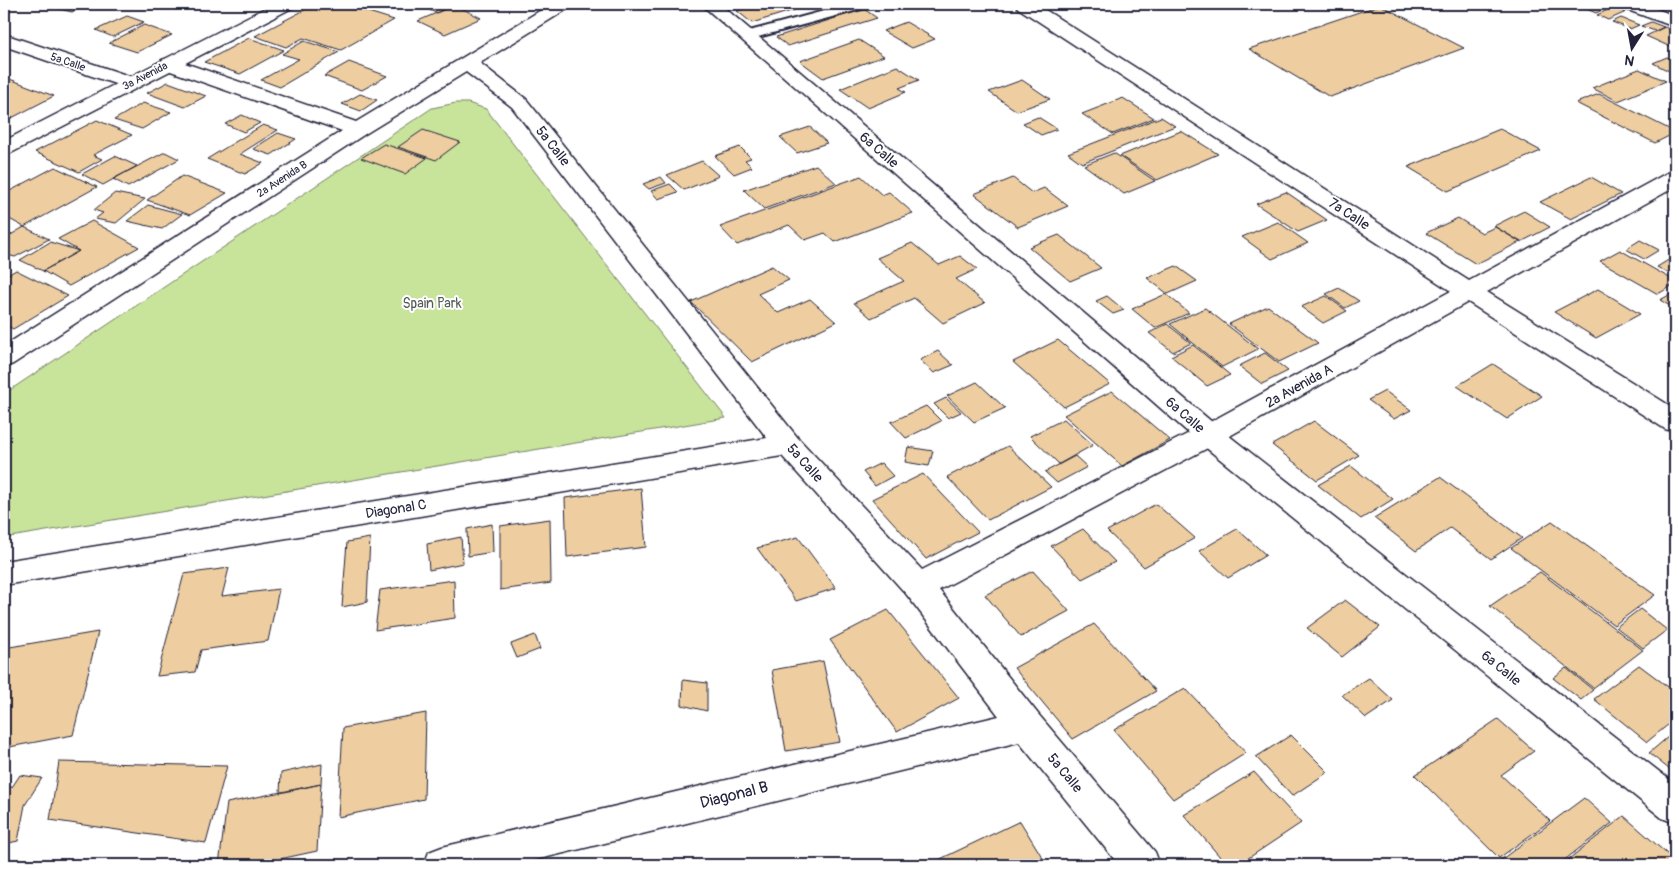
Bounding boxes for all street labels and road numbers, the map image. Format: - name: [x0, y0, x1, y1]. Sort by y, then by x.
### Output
- street label: 5a Calle: [49, 50, 88, 74]
- street label: 3a Avenida: [120, 59, 170, 93]
- street label: 5a Calle: [532, 123, 574, 169]
- street label: 6a Calle: [856, 128, 902, 172]
- street label: 2a Avenida B: [254, 158, 310, 200]
- street label: 7a Calle: [1325, 194, 1373, 234]
- street label: 2a Avenida A: [1262, 361, 1336, 411]
- street label: 6a Calle: [1162, 393, 1208, 437]
- street label: 5a Calle: [783, 440, 827, 486]
- street label: Diagonal C: [364, 496, 428, 522]
- street label: 6a Calle: [1478, 647, 1524, 689]
- street label: 5a Calle: [1044, 750, 1086, 796]
- street label: Diagonal B: [698, 777, 770, 813]

